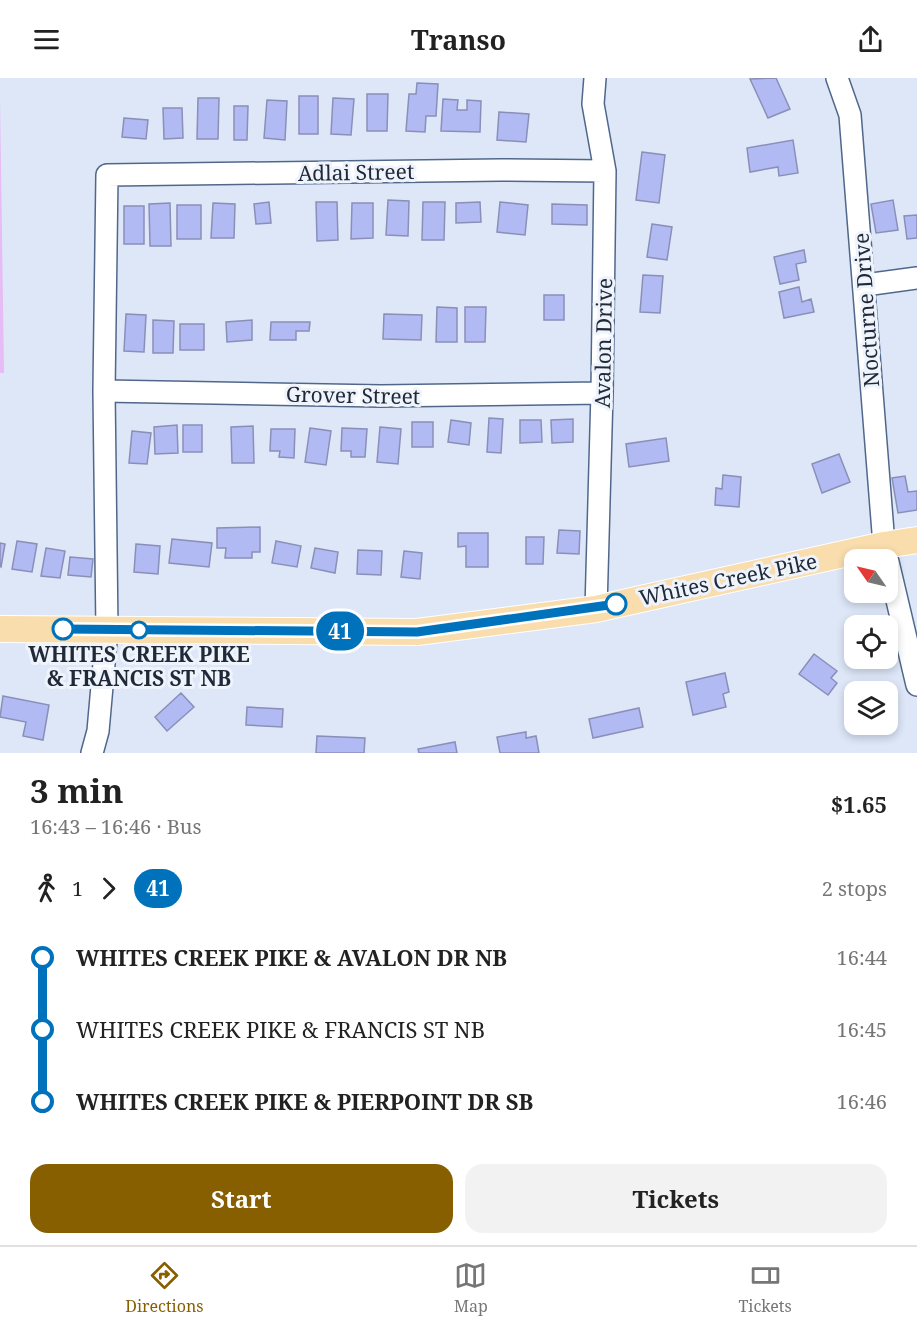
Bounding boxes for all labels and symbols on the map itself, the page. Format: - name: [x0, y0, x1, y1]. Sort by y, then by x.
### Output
- street label: Adlai Street: [298, 157, 414, 187]
- street label: Nocturne Drive: [847, 232, 885, 388]
- street label: Avalon Drive: [588, 278, 618, 408]
- street label: Grover Street: [286, 380, 420, 410]
- street label: Whites Creek Pike: [637, 546, 819, 612]
- north arrow: [844, 549, 898, 603]
- unlabelled marker: [605, 593, 627, 615]
- line badge: 41: [313, 612, 367, 650]
- unlabelled marker: [52, 618, 74, 640]
- marker: WHITES CREEK PIKE & FRANCIS ST NB: [130, 621, 148, 639]
- place label: WHITES CREEK PIKE & FRANCIS ST NB: [28, 640, 250, 692]

